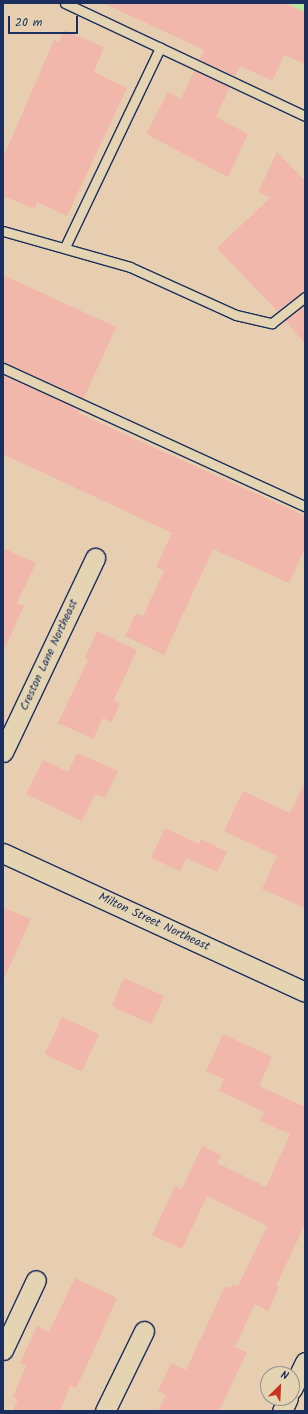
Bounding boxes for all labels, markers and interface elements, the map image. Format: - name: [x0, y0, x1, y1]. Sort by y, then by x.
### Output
- scale bar: [10, 8, 80, 34]
- text: 20 m: [15, 13, 42, 32]
- street label: Creston Lane Northeast: [17, 597, 81, 713]
- street label: Milton Street Northeast: [96, 890, 212, 954]
- north arrow: [260, 1366, 300, 1406]
- text: N: [278, 1366, 291, 1386]

